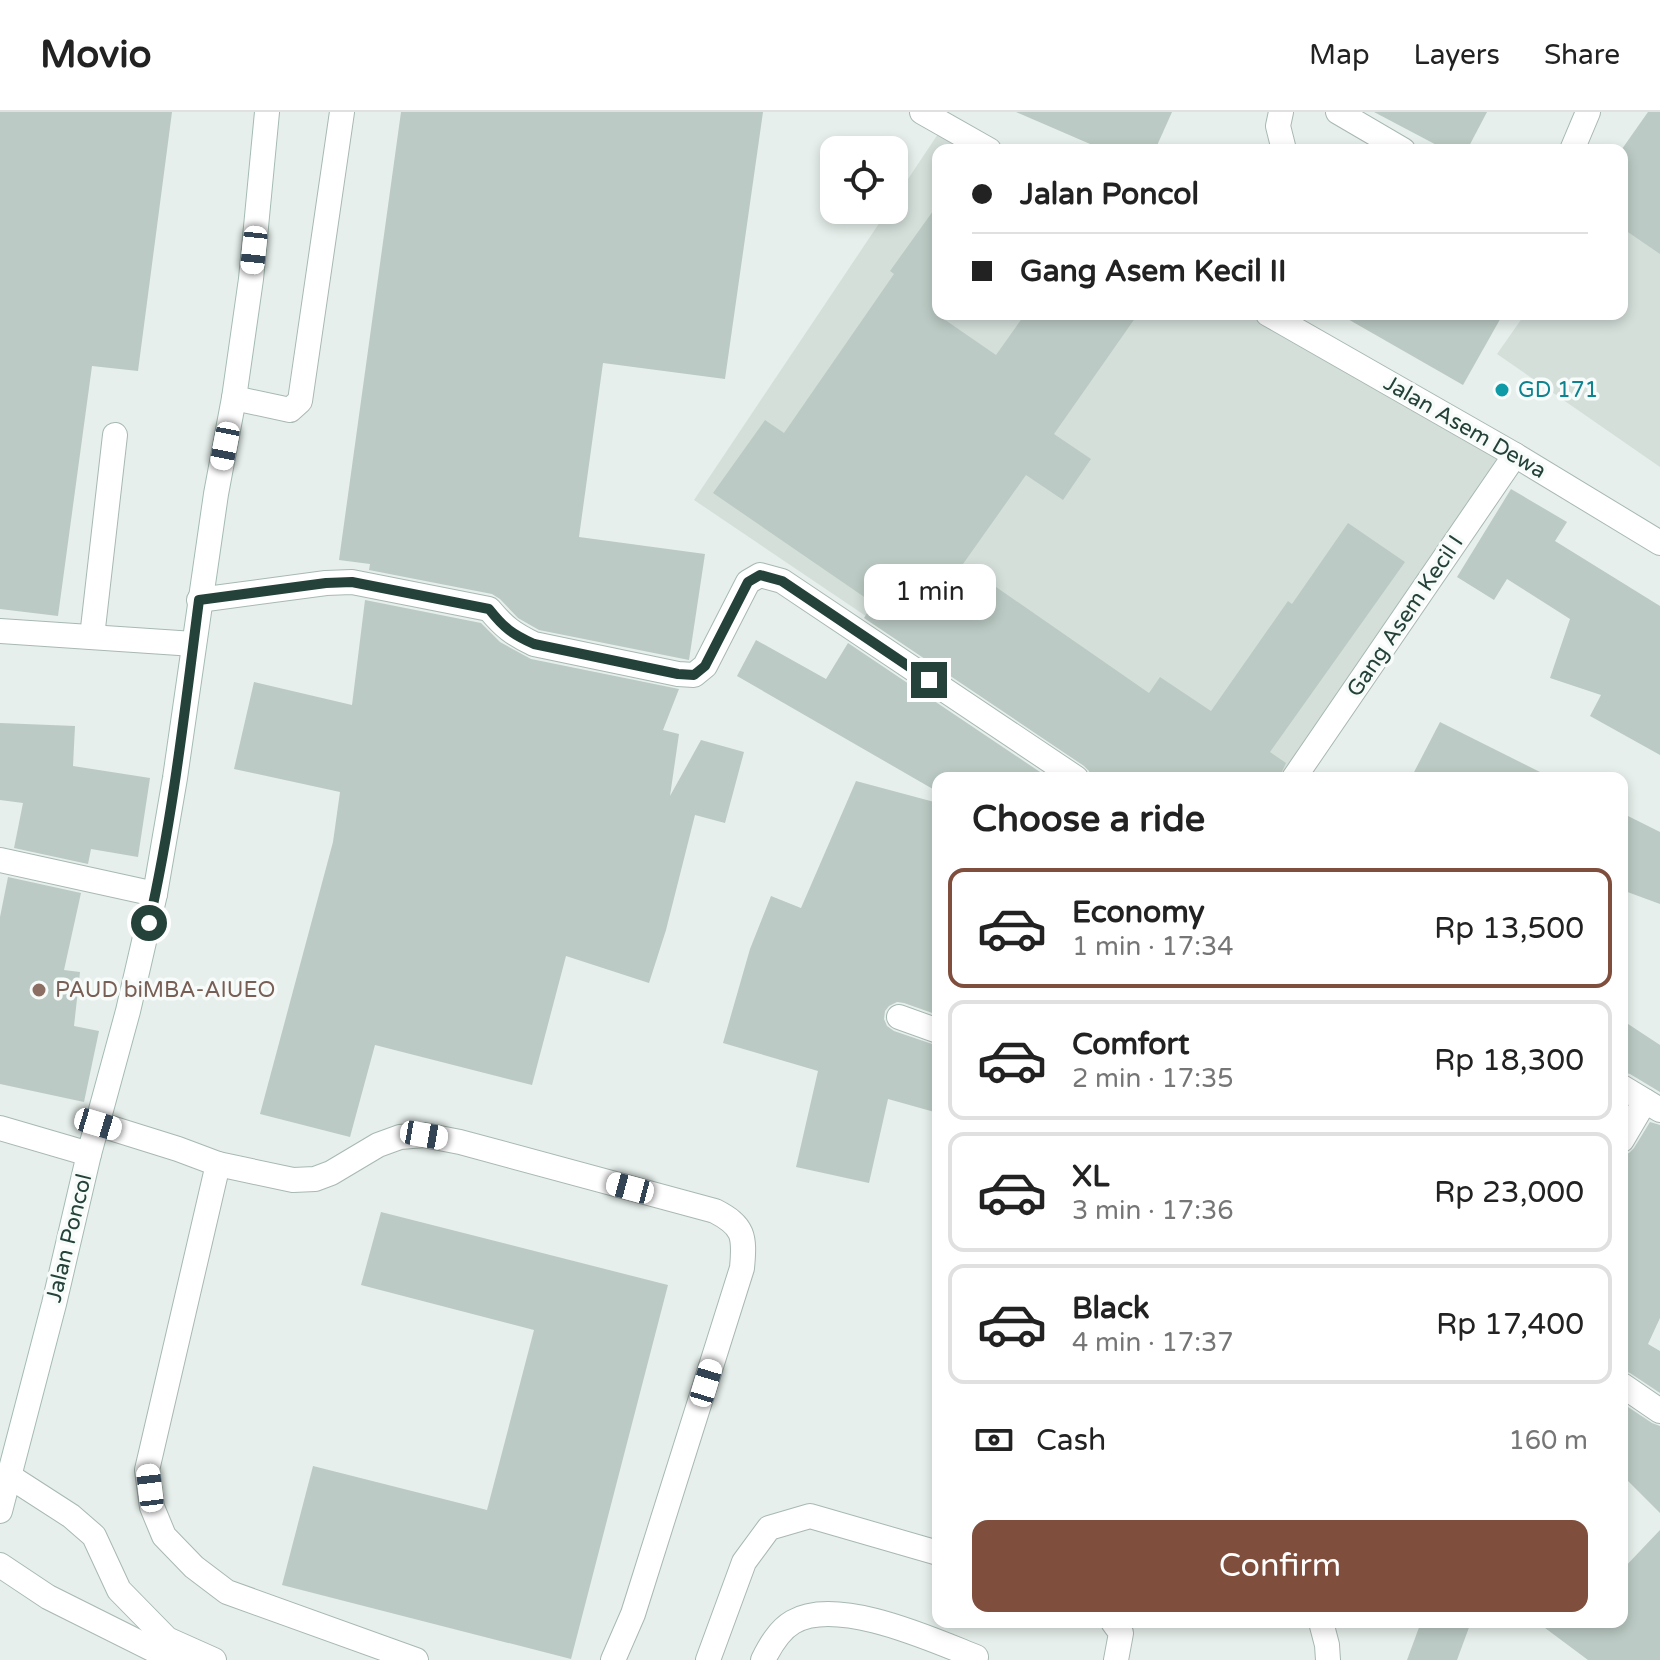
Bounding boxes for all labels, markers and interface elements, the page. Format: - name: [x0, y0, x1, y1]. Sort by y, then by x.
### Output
- text: Movio: [40, 32, 152, 78]
- text: Map: [1309, 38, 1370, 72]
- text: Layers: [1414, 38, 1500, 72]
- text: Share: [1544, 38, 1620, 72]
- map controls: [820, 136, 908, 224]
- button: locate: [820, 136, 908, 224]
- text: Jalan Poncol: [1020, 176, 1199, 213]
- car: [240, 225, 268, 275]
- text: Gang Asem Kecil II: [1020, 253, 1287, 290]
- street label: Jalan Asem Dewa: [1379, 370, 1551, 484]
- place label: GD 171: [1518, 377, 1598, 403]
- marker: GD 171: [1493, 381, 1511, 399]
- car: [209, 420, 241, 472]
- street label: Gang Asem Kecil I: [1341, 530, 1469, 702]
- callout: 1 min: [863, 564, 995, 620]
- text: 1 min: [895, 576, 965, 607]
- route end: [911, 662, 947, 698]
- text: Choose a ride: [972, 798, 1205, 841]
- icon: car: [976, 892, 1048, 964]
- text: Economy: [1072, 894, 1205, 931]
- route start: [131, 905, 167, 941]
- text: Rp 13,500: [1434, 910, 1584, 947]
- text: 1 min · 17:34: [1072, 931, 1234, 962]
- place label: PAUD biMBA-AIUEO: [55, 977, 275, 1003]
- marker: PAUD biMBA-AIUEO: [30, 981, 48, 999]
- icon: car: [976, 1024, 1048, 1096]
- text: Comfort: [1072, 1026, 1190, 1063]
- text: Rp 18,300: [1434, 1042, 1584, 1079]
- text: 2 min · 17:35: [1072, 1063, 1234, 1094]
- car: [72, 1106, 124, 1142]
- car: [398, 1119, 450, 1151]
- icon: car: [976, 1156, 1048, 1228]
- text: XL: [1072, 1158, 1109, 1195]
- car: [604, 1170, 656, 1206]
- street label: Jalan Poncol: [41, 1171, 97, 1305]
- text: Rp 23,000: [1434, 1174, 1584, 1211]
- text: 3 min · 17:36: [1072, 1195, 1234, 1226]
- icon: car: [976, 1288, 1048, 1360]
- text: Black: [1072, 1290, 1149, 1327]
- text: Rp 17,400: [1436, 1306, 1584, 1343]
- text: 4 min · 17:37: [1072, 1327, 1234, 1358]
- car: [688, 1357, 724, 1409]
- icon: cash: [972, 1418, 1016, 1462]
- text: Cash: [1036, 1422, 1106, 1459]
- text: 160 m: [1508, 1425, 1588, 1456]
- car: [135, 1463, 165, 1513]
- button: Confirm: [972, 1520, 1588, 1612]

